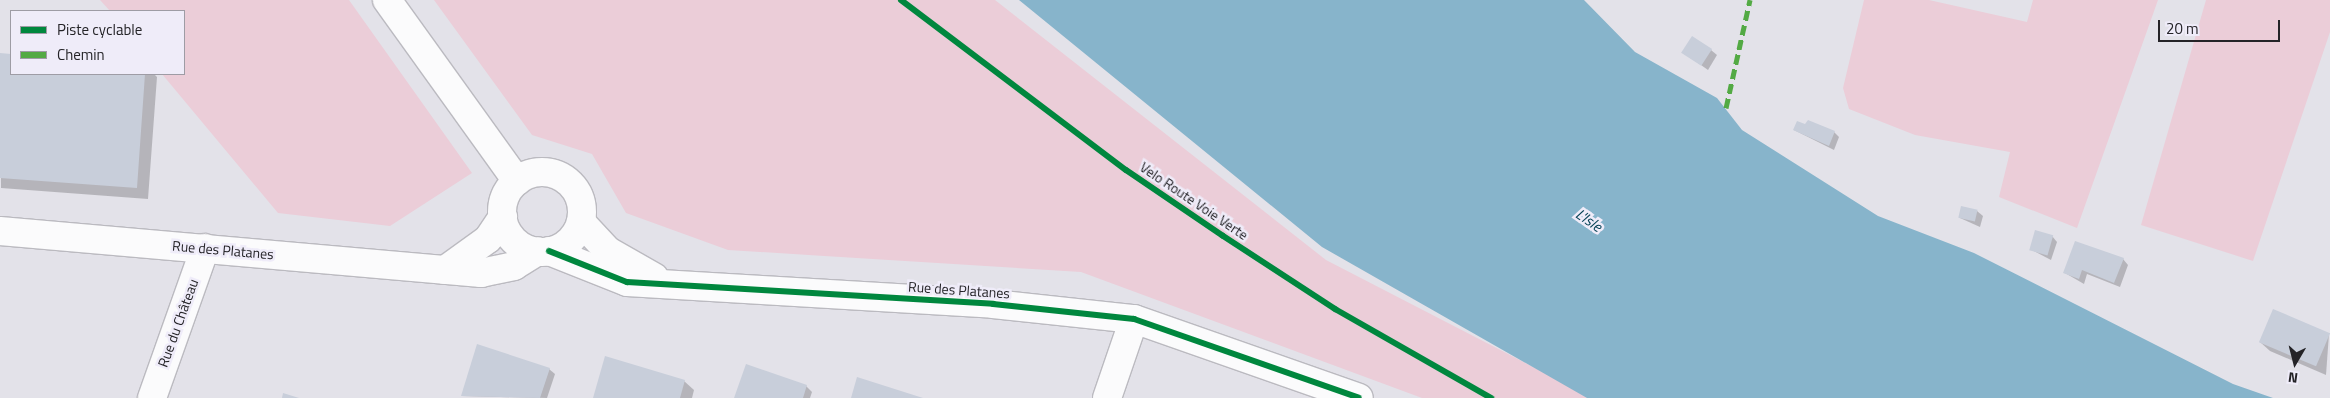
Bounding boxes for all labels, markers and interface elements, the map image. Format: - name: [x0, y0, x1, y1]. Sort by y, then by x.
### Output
- legend: [10, 10, 185, 75]
- scale bar: [2160, 10, 2282, 42]
- text: 20 m: [2166, 17, 2199, 40]
- text: Piste cyclable: [57, 18, 142, 41]
- text: Chemin: [57, 43, 105, 66]
- street label: Velo Route Voie Verte: [1137, 159, 1251, 243]
- water label: L'Isle: [1572, 205, 1606, 235]
- street label: Rue des Platanes: [172, 237, 274, 263]
- street label: Rue du Château: [154, 277, 202, 369]
- street label: Rue des Platanes: [908, 278, 1010, 302]
- north arrow: [2270, 338, 2320, 388]
- text: N: [2287, 367, 2299, 389]

